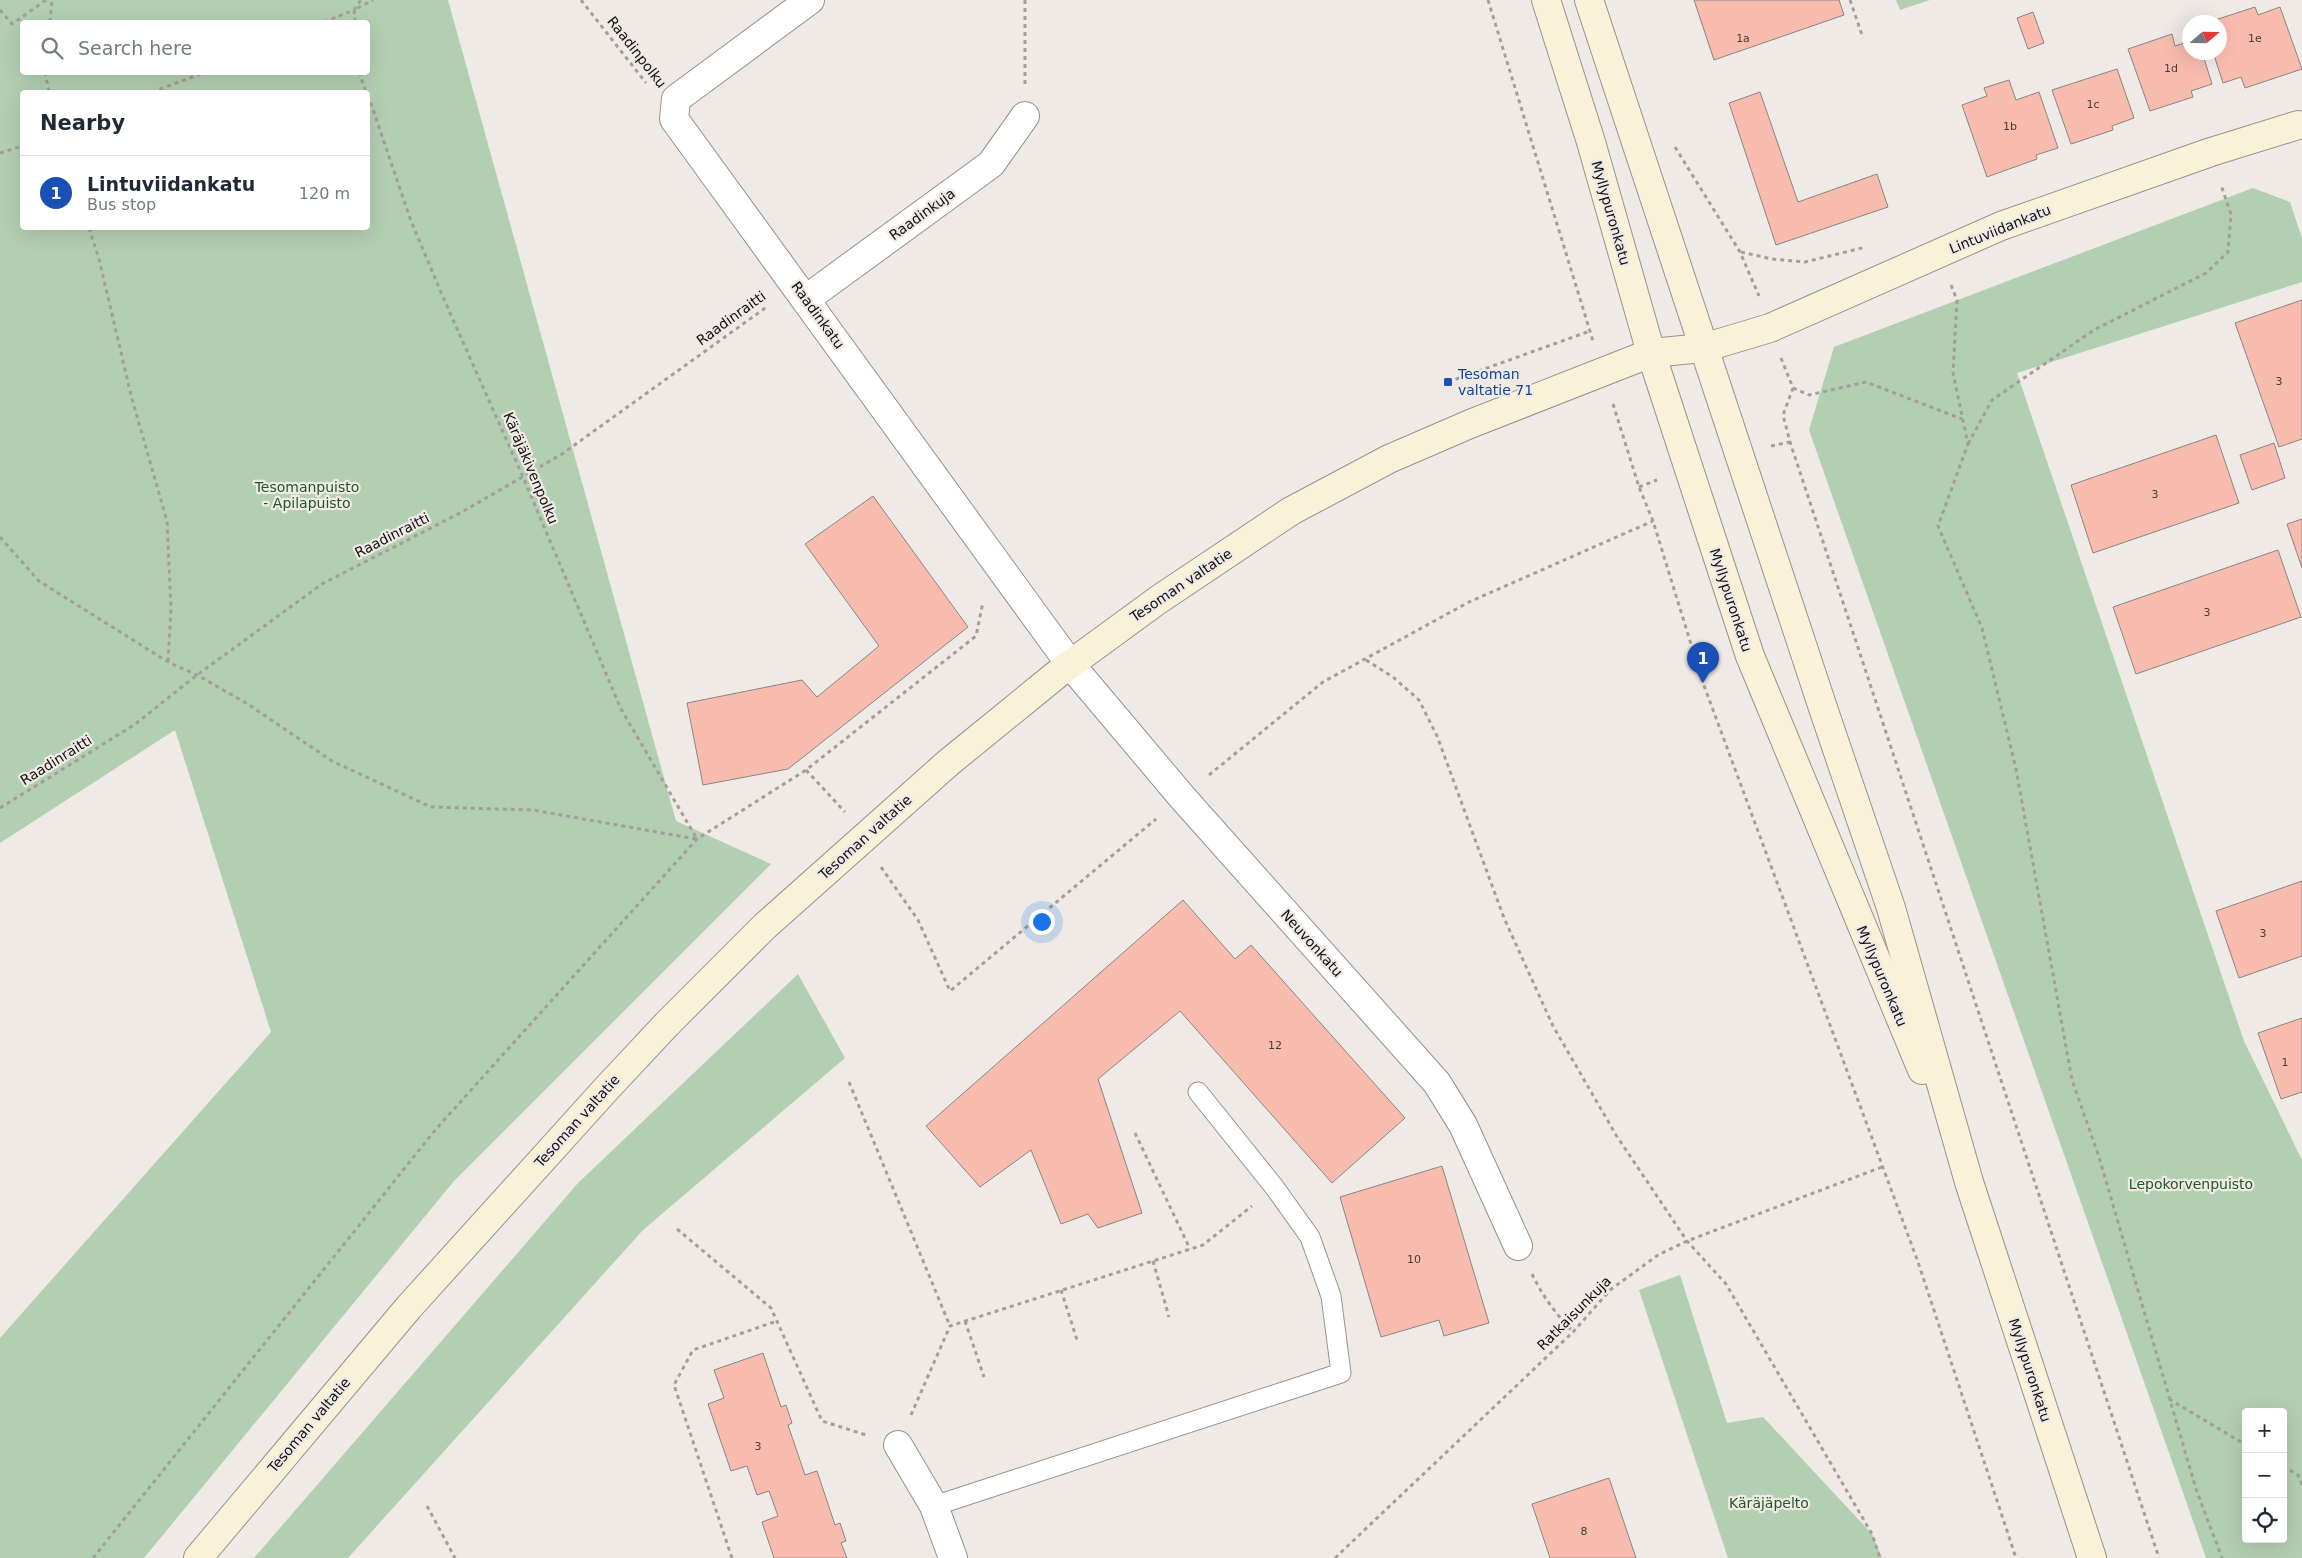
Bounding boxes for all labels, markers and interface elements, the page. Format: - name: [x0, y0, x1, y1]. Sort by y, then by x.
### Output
- street label: Raadinpolku: [604, 13, 670, 91]
- north arrow: [2182, 15, 2227, 60]
- search box: [20, 20, 370, 75]
- house number: 1a: [1736, 32, 1750, 45]
- house number: 1e: [2248, 32, 2262, 45]
- icon: search: [38, 34, 66, 62]
- text: Search here: [78, 37, 192, 59]
- house number: 1d: [2164, 62, 2178, 75]
- house number: 1c: [2086, 98, 2100, 111]
- text: Nearby: [40, 111, 125, 135]
- house number: 1b: [2003, 120, 2017, 133]
- street label: Myllypuronkatu: [1588, 159, 1634, 267]
- text: Lintuviidankatu: [87, 173, 255, 195]
- text: 1: [50, 184, 62, 203]
- text: 120 m: [299, 184, 350, 203]
- street label: Raadinkuja: [886, 185, 958, 243]
- text: Bus stop: [87, 195, 156, 214]
- street label: Lintuviidankatu: [1947, 201, 2053, 257]
- street label: Raadinkatu: [788, 278, 848, 352]
- street label: Raadinraitti: [693, 288, 769, 348]
- place label: Tesoman valtatie 71: [1457, 366, 1533, 398]
- house number: 3: [2276, 375, 2283, 388]
- marker: Tesoman valtatie 71: [1442, 376, 1454, 388]
- street label: Käräjäkivenpolku: [500, 410, 562, 526]
- park label: Tesomanpuisto - Apilapuisto: [254, 479, 359, 511]
- house number: 3: [2152, 488, 2159, 501]
- street label: Raadinraitti: [352, 509, 432, 561]
- street label: Tesoman valtatie: [1126, 545, 1235, 625]
- street label: Myllypuronkatu: [1707, 546, 1755, 654]
- house number: 3: [2204, 606, 2211, 619]
- pin: 1: [1687, 642, 1719, 683]
- street label: Raadinraitti: [17, 732, 95, 788]
- street label: Tesoman valtatie: [815, 791, 915, 883]
- street label: Neuvonkatu: [1278, 906, 1346, 980]
- your location: [1029, 909, 1055, 935]
- street label: Myllypuronkatu: [1854, 923, 1910, 1029]
- house number: 3: [2260, 927, 2267, 940]
- house number: 12: [1268, 1039, 1282, 1052]
- house number: 1: [2282, 1056, 2289, 1069]
- street label: Tesoman valtatie: [531, 1071, 623, 1171]
- park label: Lepokorvenpuisto: [2129, 1176, 2253, 1192]
- house number: 10: [1407, 1253, 1421, 1266]
- street label: Ratkaisunkuja: [1534, 1273, 1614, 1353]
- street label: Myllypuronkatu: [2006, 1316, 2054, 1424]
- street label: Tesoman valtatie: [264, 1374, 353, 1476]
- map controls: [2242, 1408, 2287, 1543]
- button: +: [2242, 1408, 2287, 1453]
- house number: 3: [755, 1440, 762, 1453]
- button: −: [2242, 1453, 2287, 1498]
- park label: Käräjäpelto: [1729, 1495, 1809, 1511]
- button: locate: [2242, 1498, 2287, 1543]
- house number: 8: [1581, 1525, 1588, 1538]

